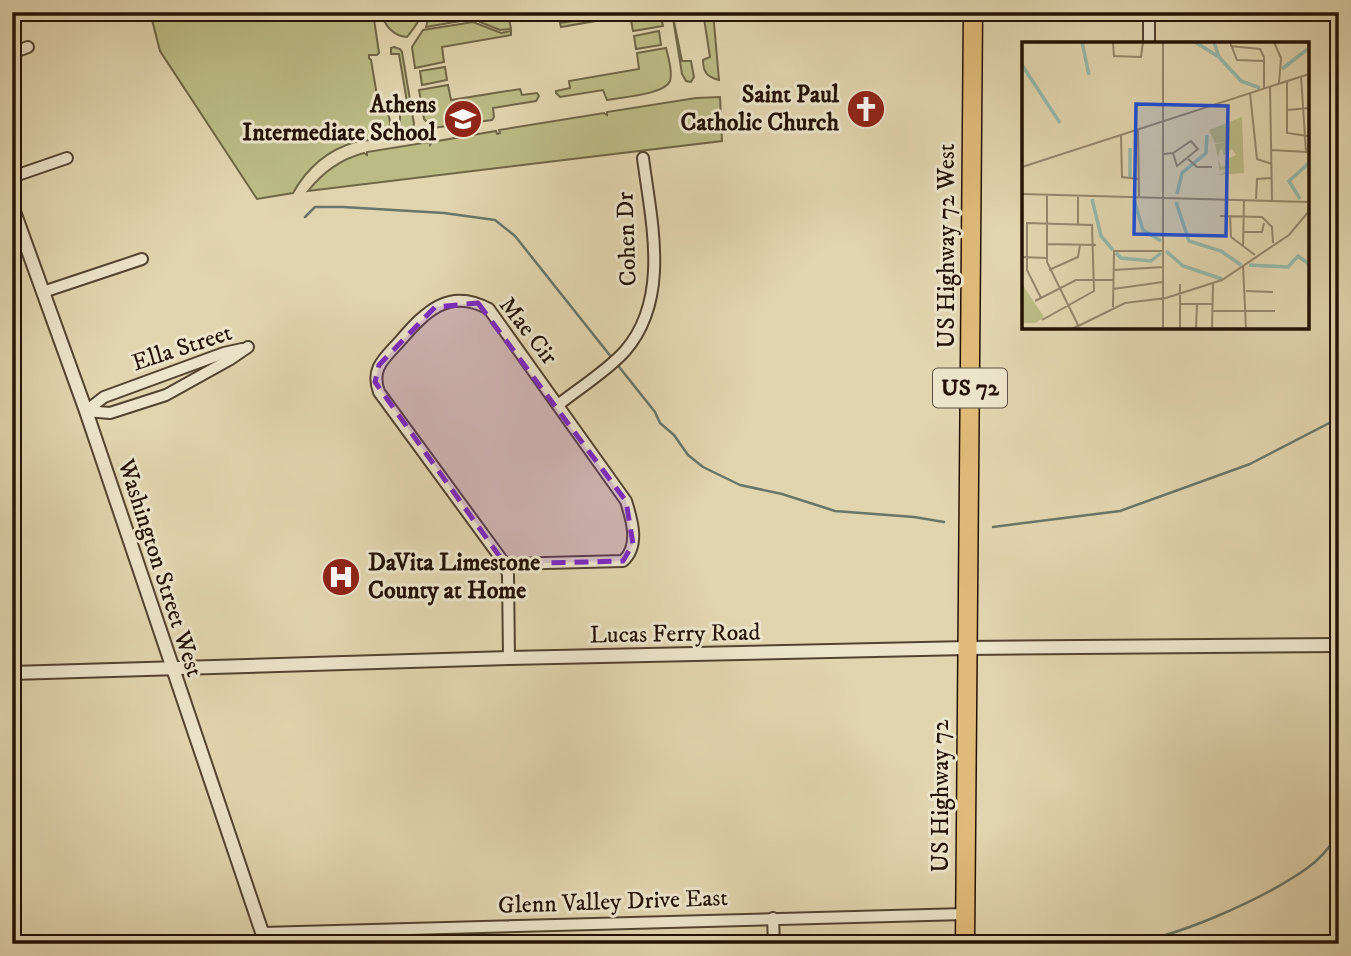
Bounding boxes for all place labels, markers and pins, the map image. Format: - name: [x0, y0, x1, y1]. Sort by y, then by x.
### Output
- place label: Saint Paul Catholic Church: [680, 80, 840, 138]
- church icon: Saint Paul Catholic Church: [845, 88, 887, 130]
- place label: Athens Intermediate School: [242, 90, 437, 148]
- school or university icon: Athens Intermediate School: [442, 98, 484, 140]
- place label: DaVita Limestone County at Home: [368, 548, 540, 606]
- hospital icon: DaVita Limestone County at Home: [320, 556, 362, 598]

